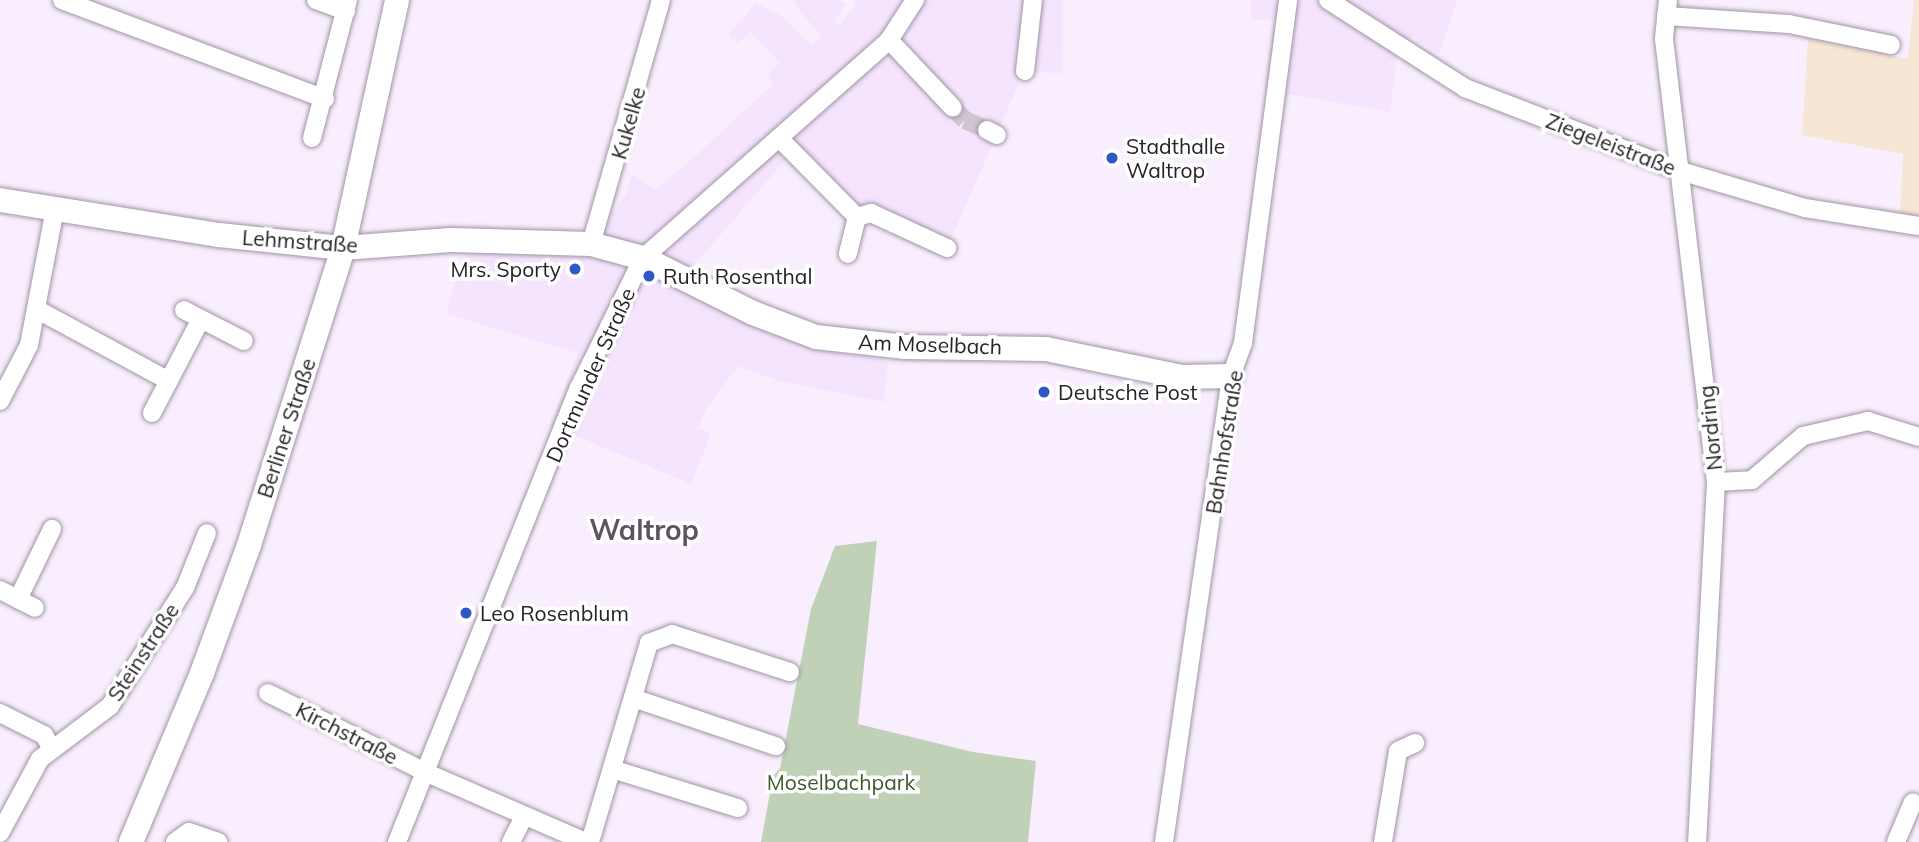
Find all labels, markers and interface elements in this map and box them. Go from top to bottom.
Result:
street label: Kukelke [606,84,650,162]
street label: Ziegeleistraße [1543,108,1679,180]
place label: Stadthalle Waltrop [1126,133,1225,183]
marker: Stadthalle Waltrop [1104,150,1120,166]
street label: Lehmstraße [241,224,359,258]
place label: Mrs. Sporty [450,256,561,282]
marker: Mrs. Sporty [567,261,583,277]
place label: Ruth Rosenthal [663,263,812,289]
marker: Ruth Rosenthal [641,268,657,284]
street label: Dortmunder Straße [540,284,640,466]
street label: Am Moselbach [858,329,1002,359]
street label: Berliner Straße [252,355,320,501]
street label: Bahnhofstraße [1200,368,1248,516]
place label: Deutsche Post [1058,379,1197,405]
marker: Deutsche Post [1036,384,1052,400]
street label: Nordring [1693,384,1727,472]
district label: Waltrop [589,513,699,547]
street label: Steinstraße [102,598,184,706]
place label: Leo Rosenblum [480,600,629,626]
marker: Leo Rosenblum [458,605,474,621]
street label: Kirchstraße [292,697,402,769]
park label: Moselbachpark [767,769,915,795]

